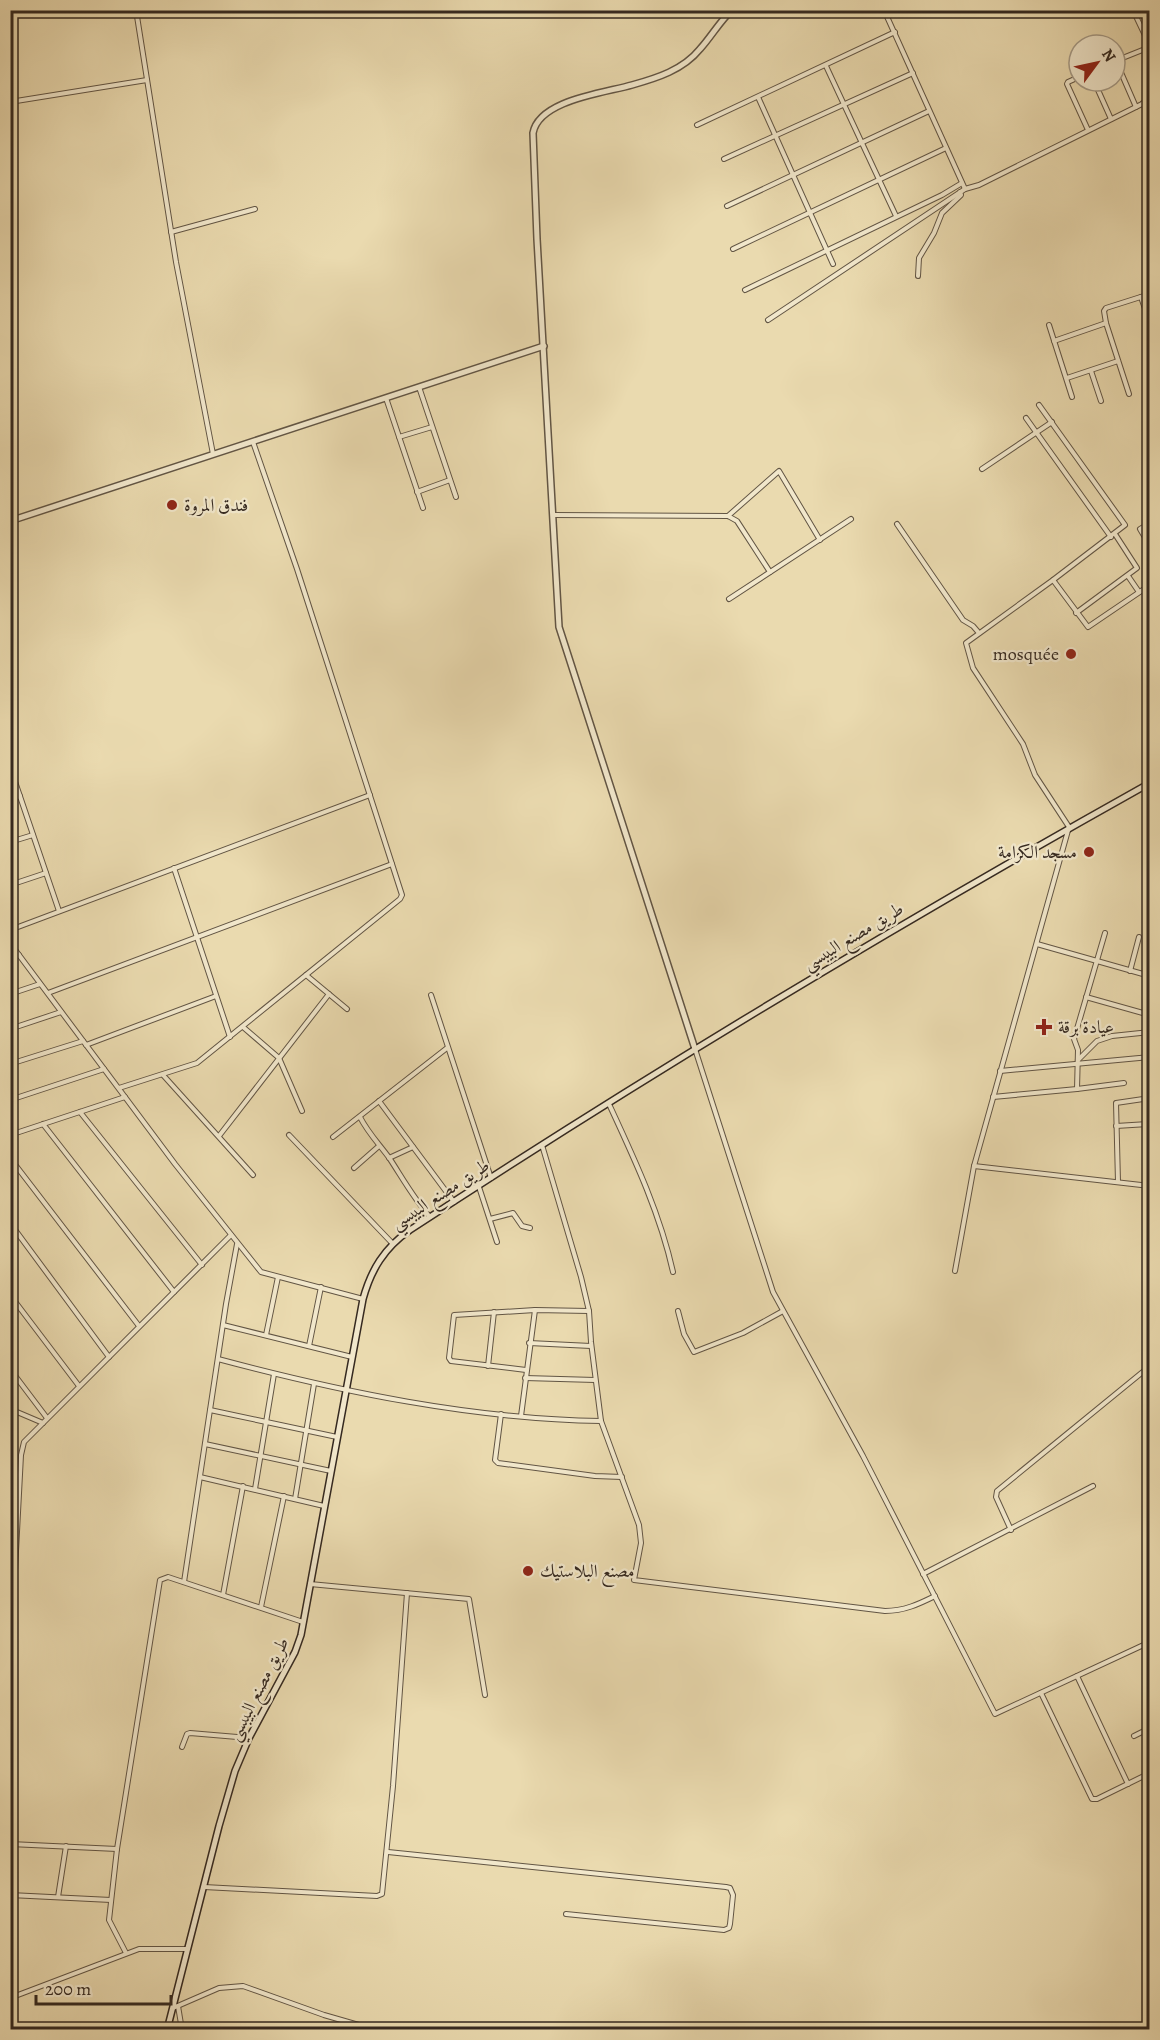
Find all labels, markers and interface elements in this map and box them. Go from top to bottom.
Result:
north arrow [1067,33,1127,93]
text: N [1096,44,1121,67]
place label: فندق المروة [184,493,248,517]
marker: فندق المروة [165,498,179,512]
place label: mosquée [993,642,1059,666]
marker: mosquée [1064,647,1078,661]
place label: مسجد الكرامة [998,840,1077,864]
marker: مسجد الكرامة [1082,845,1096,859]
street label: طريق مصنع البيبسي [798,896,910,980]
place label: عيادة برقة [1058,1015,1114,1039]
marker: عيادة برقة [1035,1018,1053,1036]
street label: طريق مصنع البيبسي [386,1153,497,1239]
place label: مصنع البلاستيك [540,1559,635,1587]
marker: مصنع البلاستيك [521,1564,535,1578]
street label: طريق مصنع البيبسي [222,1633,299,1747]
scale bar [36,1968,171,2006]
text: 200 m [45,1977,91,2001]

